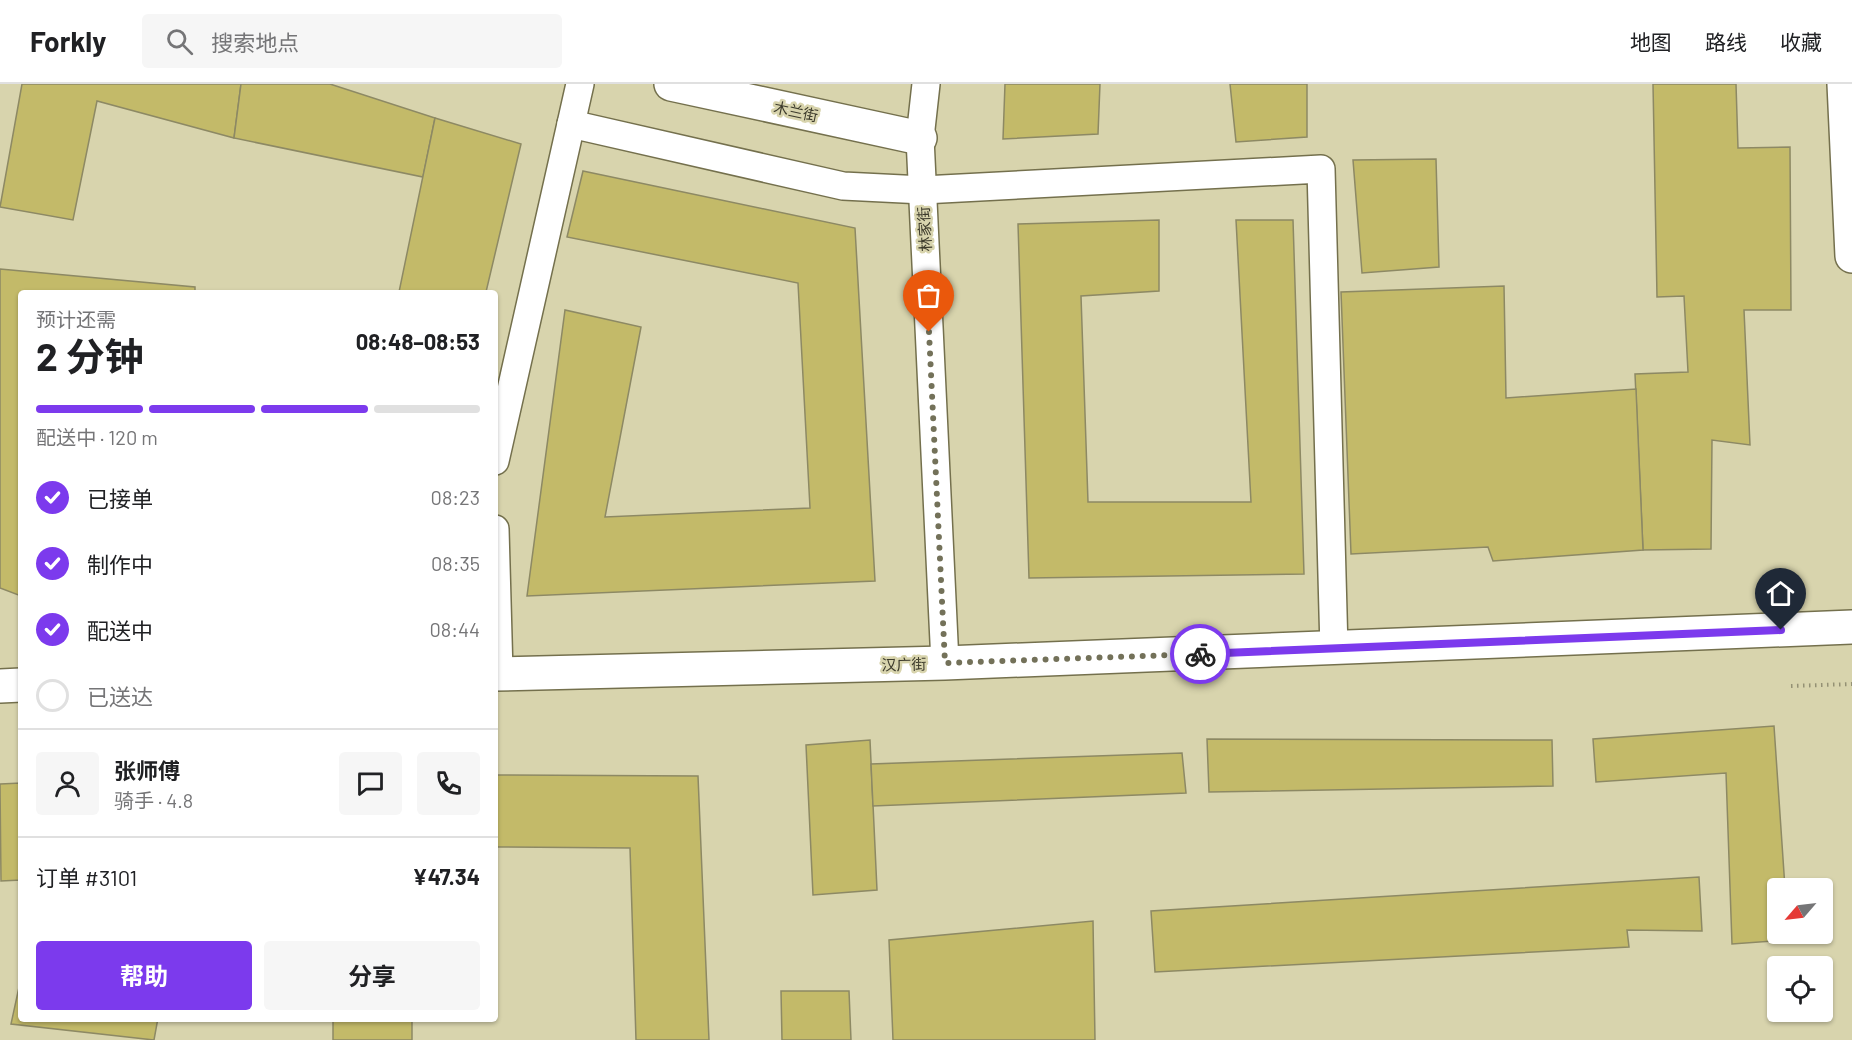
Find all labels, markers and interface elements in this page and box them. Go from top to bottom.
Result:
search box [142,14,562,68]
text: Forkly [30,24,106,58]
icon: search [163,25,196,58]
text: 搜索地点 [211,29,299,55]
text: 地图 [1630,29,1672,54]
text: 路线 [1705,29,1747,54]
text: 收藏 [1780,29,1822,54]
street label: 木兰街 [772,98,820,124]
street label: 林家街 [914,206,934,252]
pin [903,270,954,332]
icon: bag [912,279,945,312]
text: 预计还需 [36,307,116,331]
text: 08:48–08:53 [356,328,480,354]
text: 2 分钟 [36,332,144,379]
text: 配送中 · 120 m [36,425,158,449]
icon: check [36,481,69,514]
text: 已接单 [87,485,153,511]
text: 08:23 [431,485,480,509]
icon: check [36,547,69,580]
text: 制作中 [87,551,153,577]
text: 08:35 [431,551,480,575]
pin [1755,568,1806,630]
icon: home [1764,577,1797,610]
icon: check [36,613,69,646]
text: 配送中 [87,617,153,643]
text: 08:44 [429,617,480,641]
courier [1170,624,1230,684]
icon: bike [1184,638,1217,671]
street label: 汉广街 [881,655,927,673]
text: 已送达 [87,683,153,709]
button: person [36,752,99,815]
button: chat [339,752,402,815]
button: phone [417,752,480,815]
text: 张师傅 [114,757,180,783]
text: 骑手 · 4.8 [114,788,193,812]
text: ¥47.34 [413,863,480,889]
text: 订单 #3101 [36,864,137,890]
north arrow [1767,878,1833,944]
map controls [1767,878,1833,1022]
button: 帮助 [36,941,252,1010]
button: 分享 [264,941,480,1010]
button: locate [1767,956,1833,1022]

